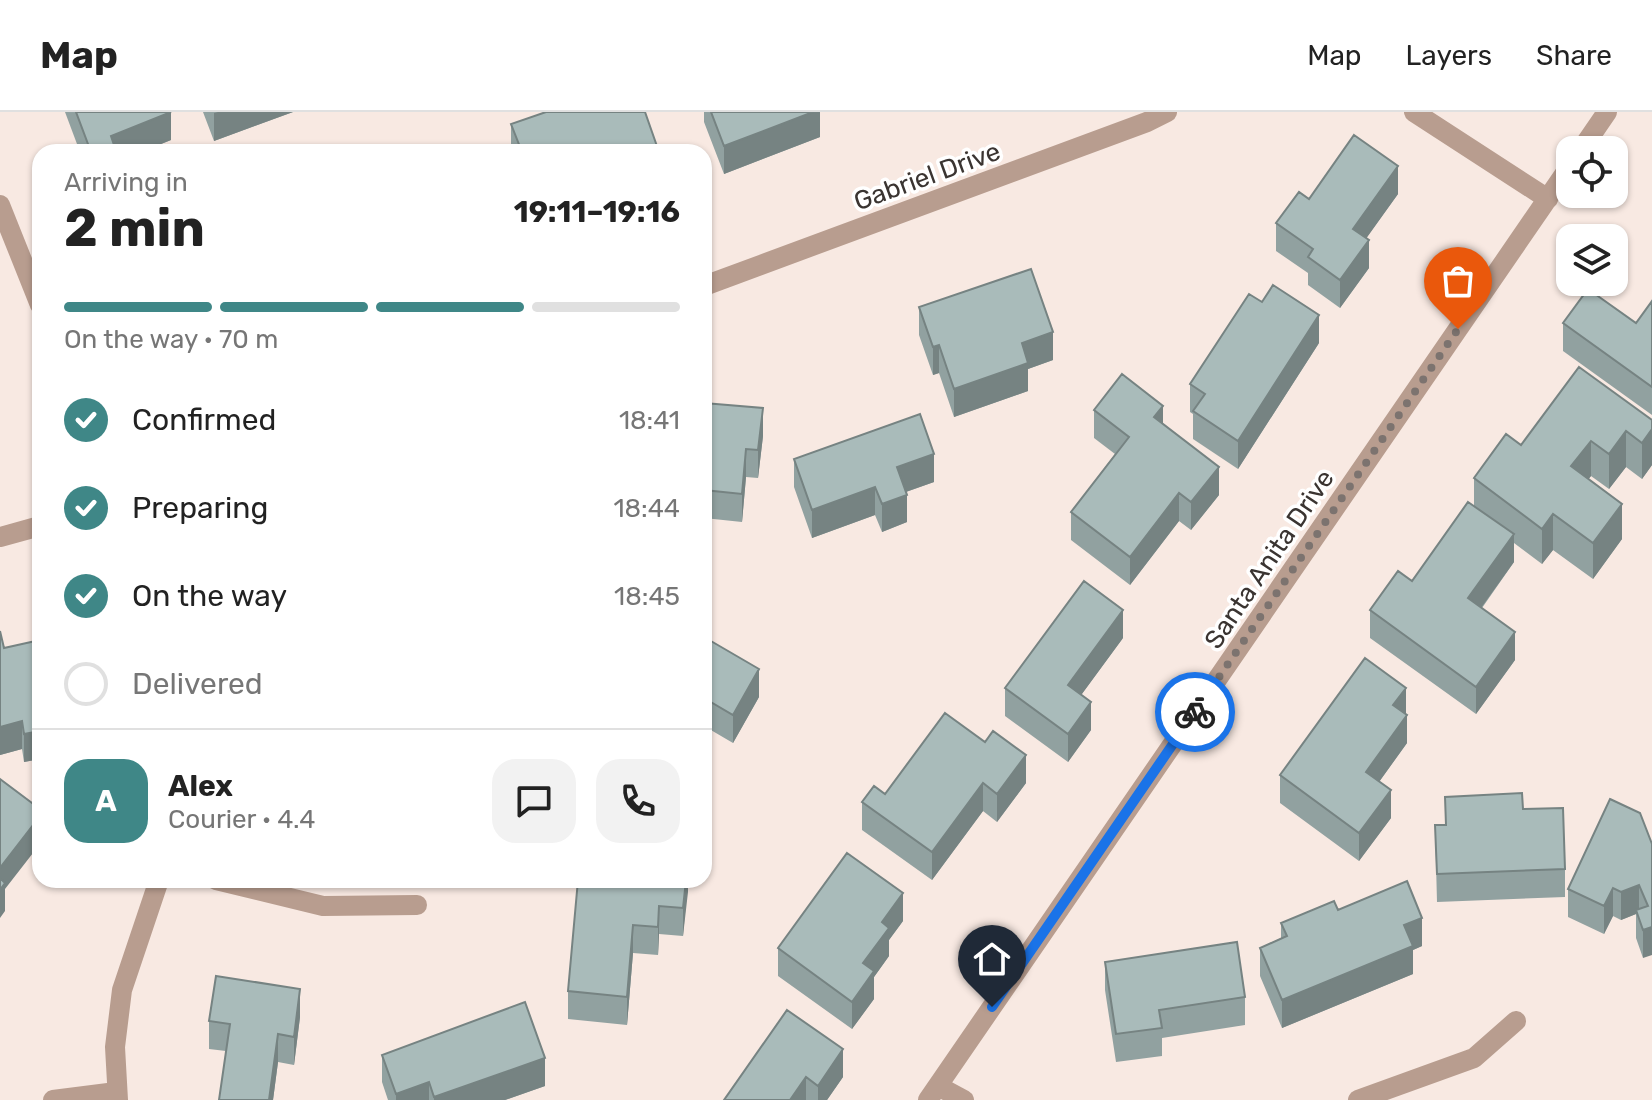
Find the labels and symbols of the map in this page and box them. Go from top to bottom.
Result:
street label: Gabriel Drive [850,136,1005,217]
pin [1424,247,1492,329]
street label: Santa Anita Drive [1198,464,1341,655]
courier [1155,672,1235,752]
pin [958,925,1026,1007]

